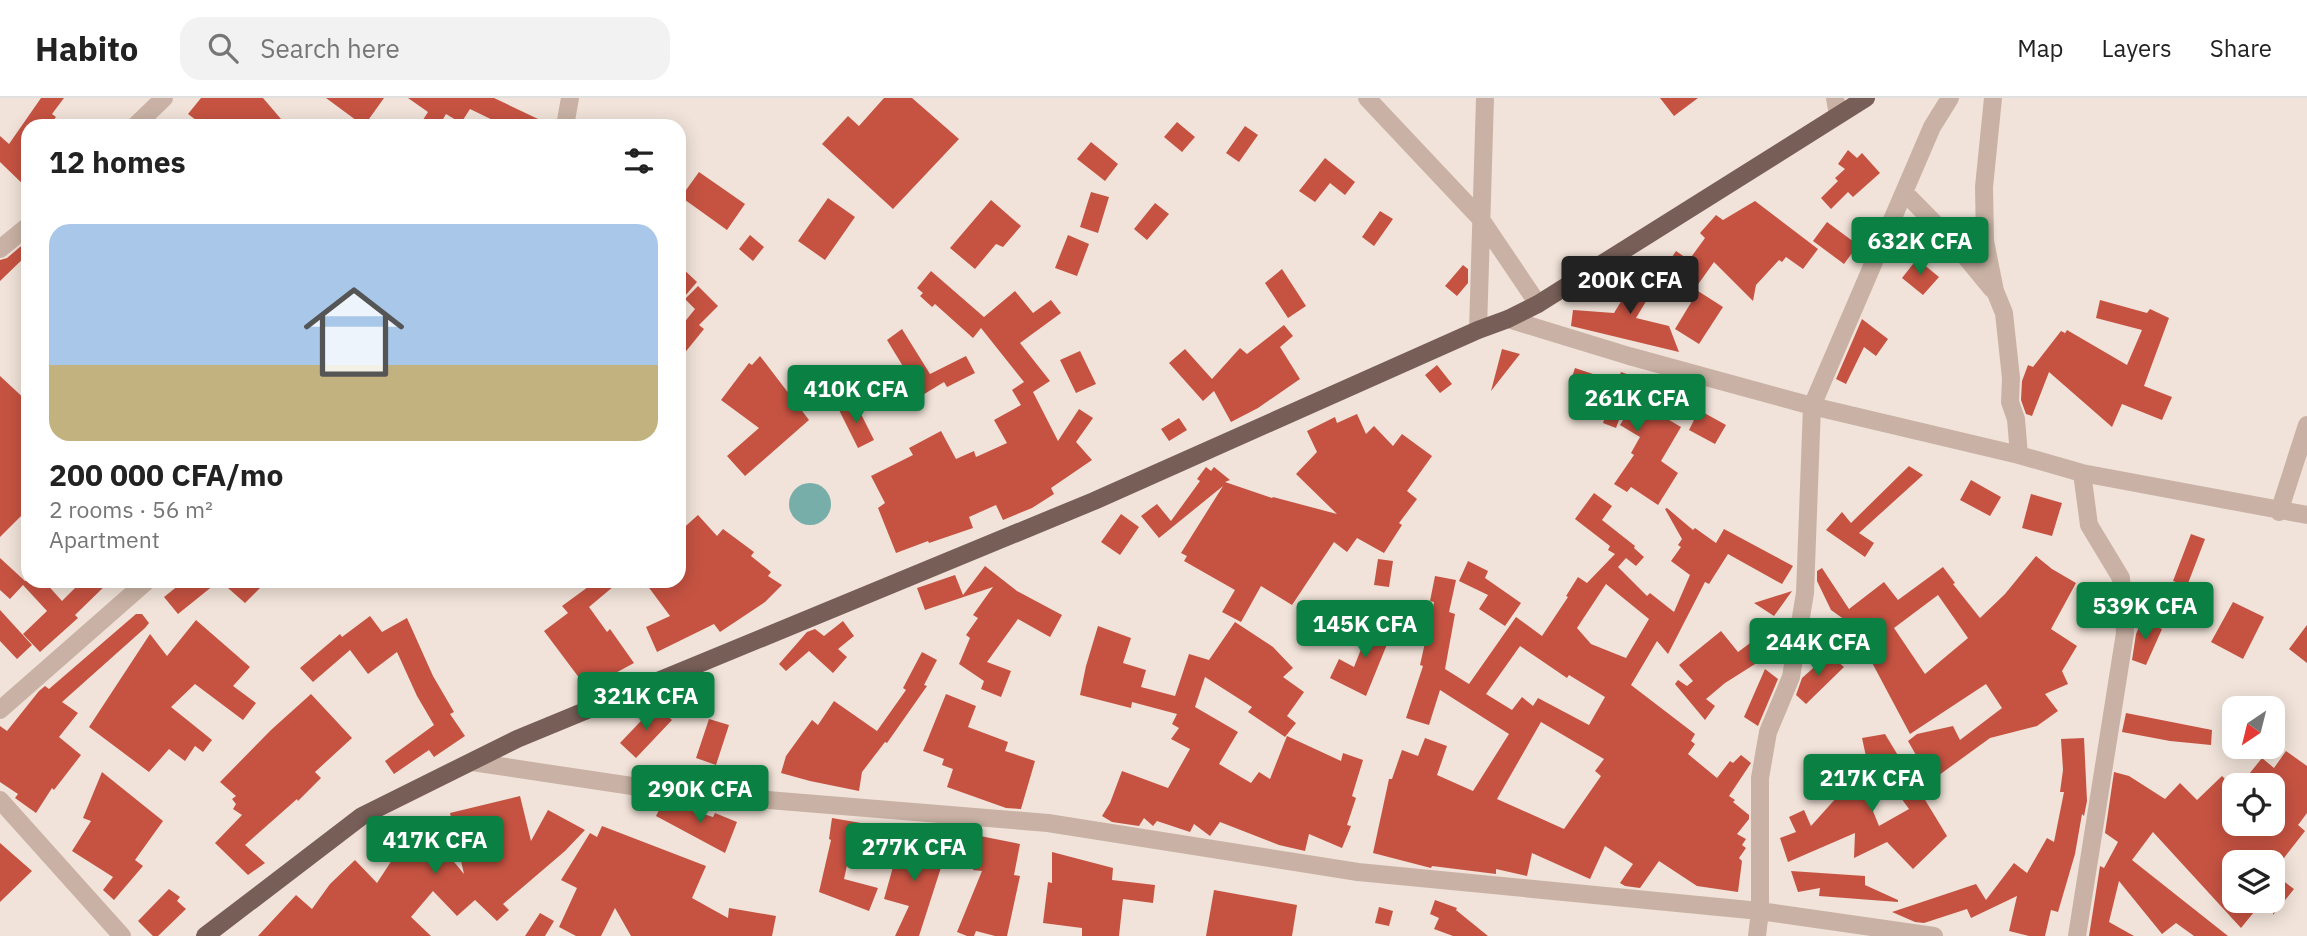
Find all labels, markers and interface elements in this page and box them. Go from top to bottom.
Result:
search box [180,17,670,80]
text: Habito [35,27,138,70]
icon: search [204,29,242,67]
text: Search here [260,31,400,65]
text: Map [2017,32,2064,64]
text: Layers [2102,32,2172,64]
text: Share [2210,32,2272,64]
text: 12 homes [49,142,186,181]
icon: filters [620,142,658,180]
pin: 632K CFA [1848,218,1992,277]
text: 632K CFA [1867,225,1973,255]
pin: 200K CFA [1558,256,1702,316]
text: 200K CFA [1577,264,1683,294]
icon: home [291,269,417,395]
pin: 410K CFA [784,366,928,425]
text: 410K CFA [803,373,909,403]
pin: 261K CFA [1565,374,1709,434]
text: 261K CFA [1584,382,1690,412]
text: 200 000 CFA/mo [49,455,283,494]
text: 2 rooms · 56 m² [49,494,213,524]
text: Apartment [49,524,160,554]
pin: 539K CFA [2073,582,2217,642]
text: 539K CFA [2092,590,2198,620]
pin: 145K CFA [1293,601,1437,660]
text: 145K CFA [1312,608,1418,638]
pin: 244K CFA [1746,618,1890,678]
text: 244K CFA [1765,626,1871,656]
pin: 321K CFA [574,672,718,732]
text: 321K CFA [593,680,699,710]
north arrow [2222,696,2286,760]
map controls [2222,696,2285,913]
pin: 217K CFA [1800,754,1944,814]
text: 217K CFA [1819,762,1925,792]
pin: 290K CFA [628,766,772,825]
text: 290K CFA [647,773,753,803]
button: locate [2222,773,2285,836]
pin: 417K CFA [363,816,507,876]
text: 417K CFA [382,824,488,854]
pin: 277K CFA [842,824,986,883]
text: 277K CFA [861,831,967,861]
button: layers [2222,850,2285,913]

